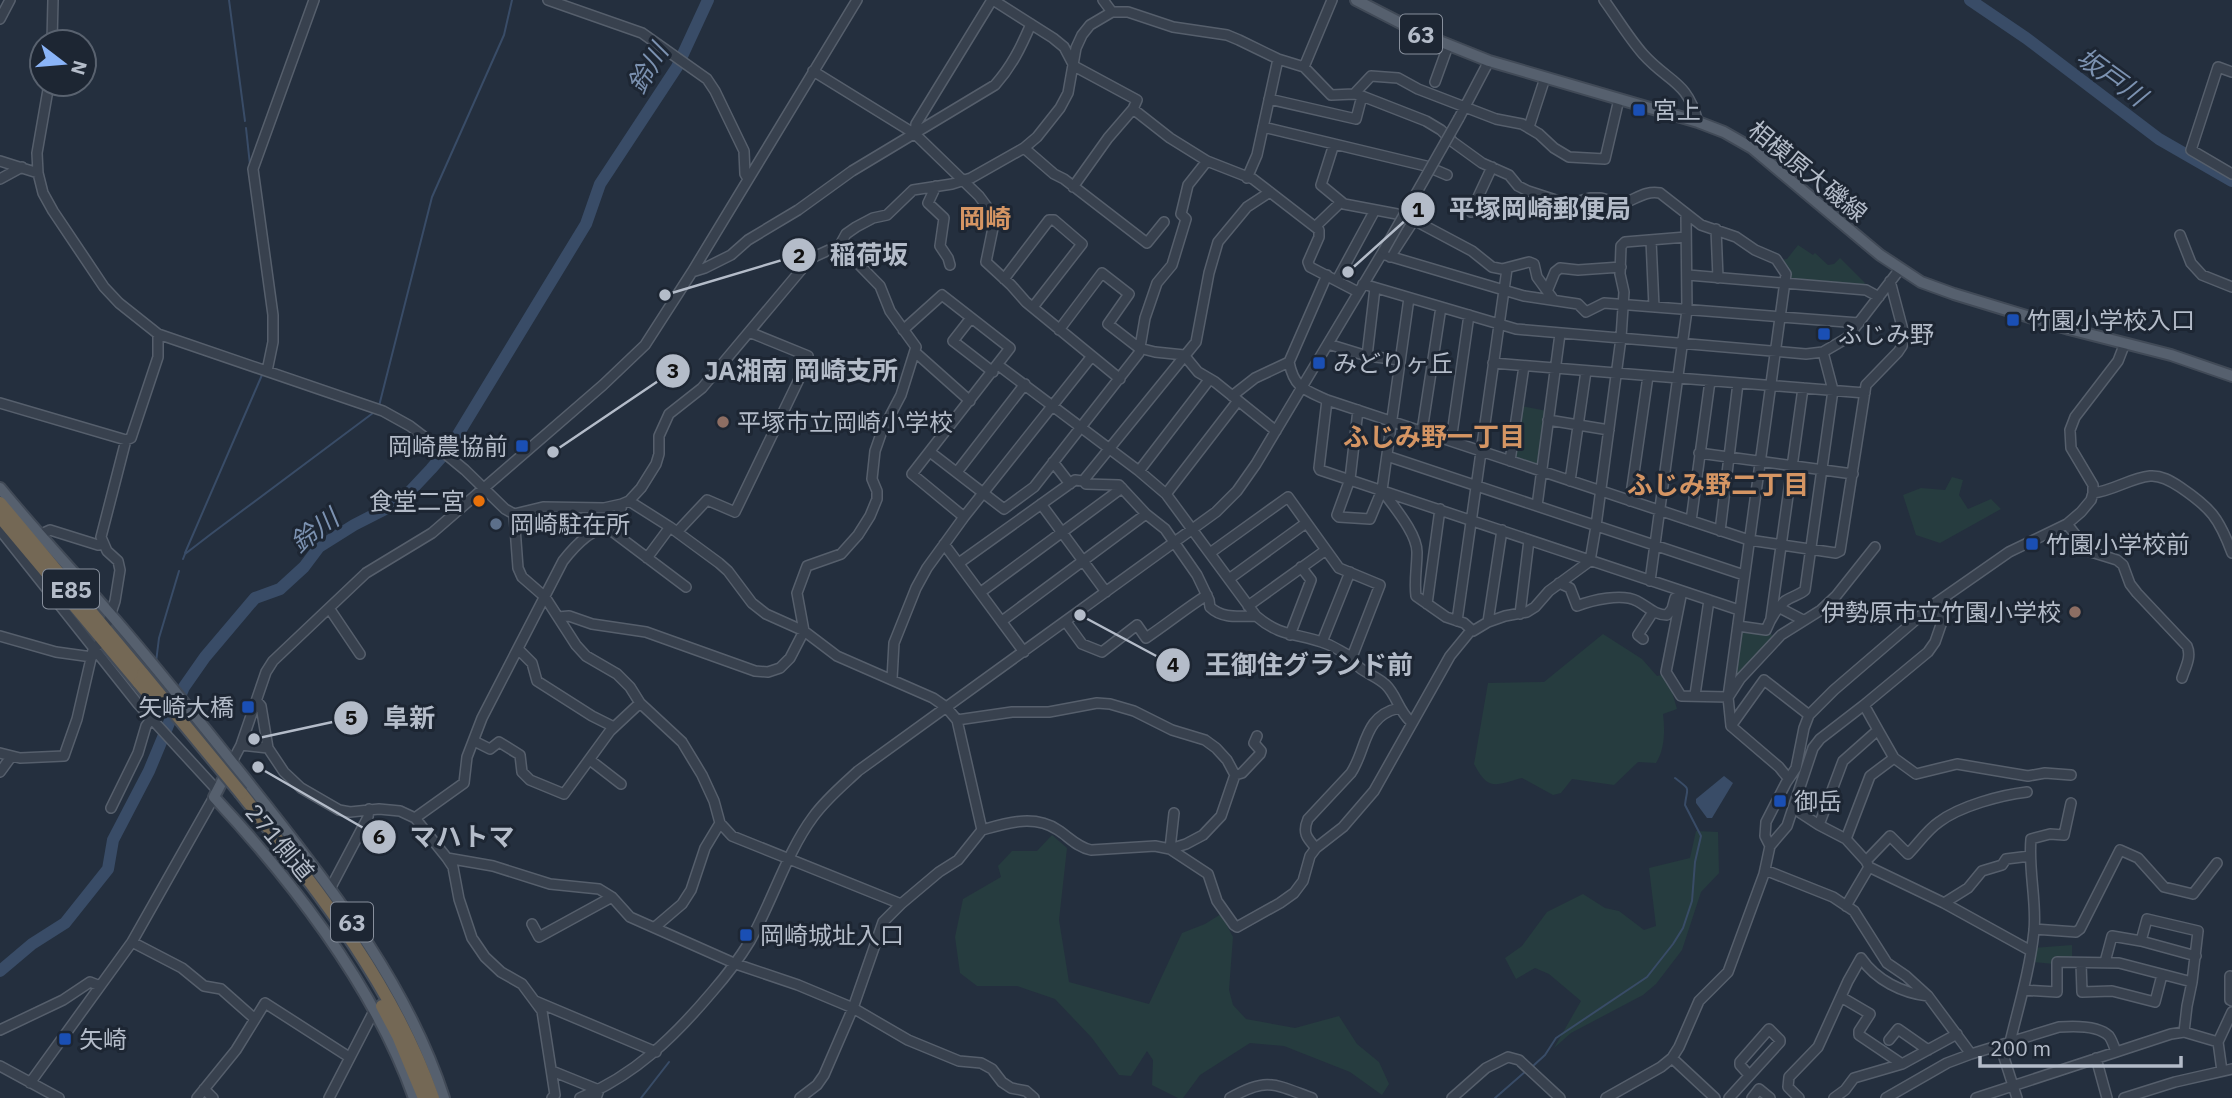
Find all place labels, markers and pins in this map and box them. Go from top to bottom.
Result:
place label: 宮上 [1653,94,1701,126]
marker: 宮上 [1631,102,1647,118]
callout: 平塚岡崎郵便局 [1400,186,1645,233]
callout: 稲荷坂 [781,232,922,279]
place label: 竹園小学校入口 [2027,304,2195,336]
marker: 竹園小学校入口 [2005,312,2021,328]
place label: ふじみ野 [1838,318,1934,350]
marker: ふじみ野 [1816,326,1832,342]
callout: JA湘南 岡崎支所 [655,347,912,394]
place label: みどりヶ丘 [1333,347,1453,379]
marker: みどりヶ丘 [1311,355,1327,371]
place label: 平塚市立岡崎小学校 [737,406,953,438]
marker: 平塚市立岡崎小学校 [715,414,731,430]
place label: 岡崎農協前 [388,430,508,462]
marker: 岡崎農協前 [514,438,530,454]
place label: 食堂二宮 [369,485,465,517]
marker: 食堂二宮 [471,493,487,509]
place label: 岡崎駐在所 [510,508,630,540]
marker: 岡崎駐在所 [488,516,504,532]
place label: 竹園小学校前 [2046,528,2190,560]
marker: 竹園小学校前 [2024,536,2040,552]
place label: 伊勢原市立竹園小学校 [1821,596,2061,628]
marker: 伊勢原市立竹園小学校 [2067,604,2083,620]
callout: 王御住グランド前 [1156,641,1427,688]
place label: 矢崎大橋 [138,691,234,723]
callout: 阜新 [334,694,449,741]
marker: 矢崎大橋 [240,699,256,715]
place label: 御岳 [1794,785,1842,817]
marker: 御岳 [1772,793,1788,809]
callout: マハトマ [361,813,528,860]
place label: 岡崎城址入口 [760,919,904,951]
marker: 岡崎城址入口 [738,927,754,943]
place label: 矢崎 [79,1023,127,1055]
marker: 矢崎 [57,1031,73,1047]

